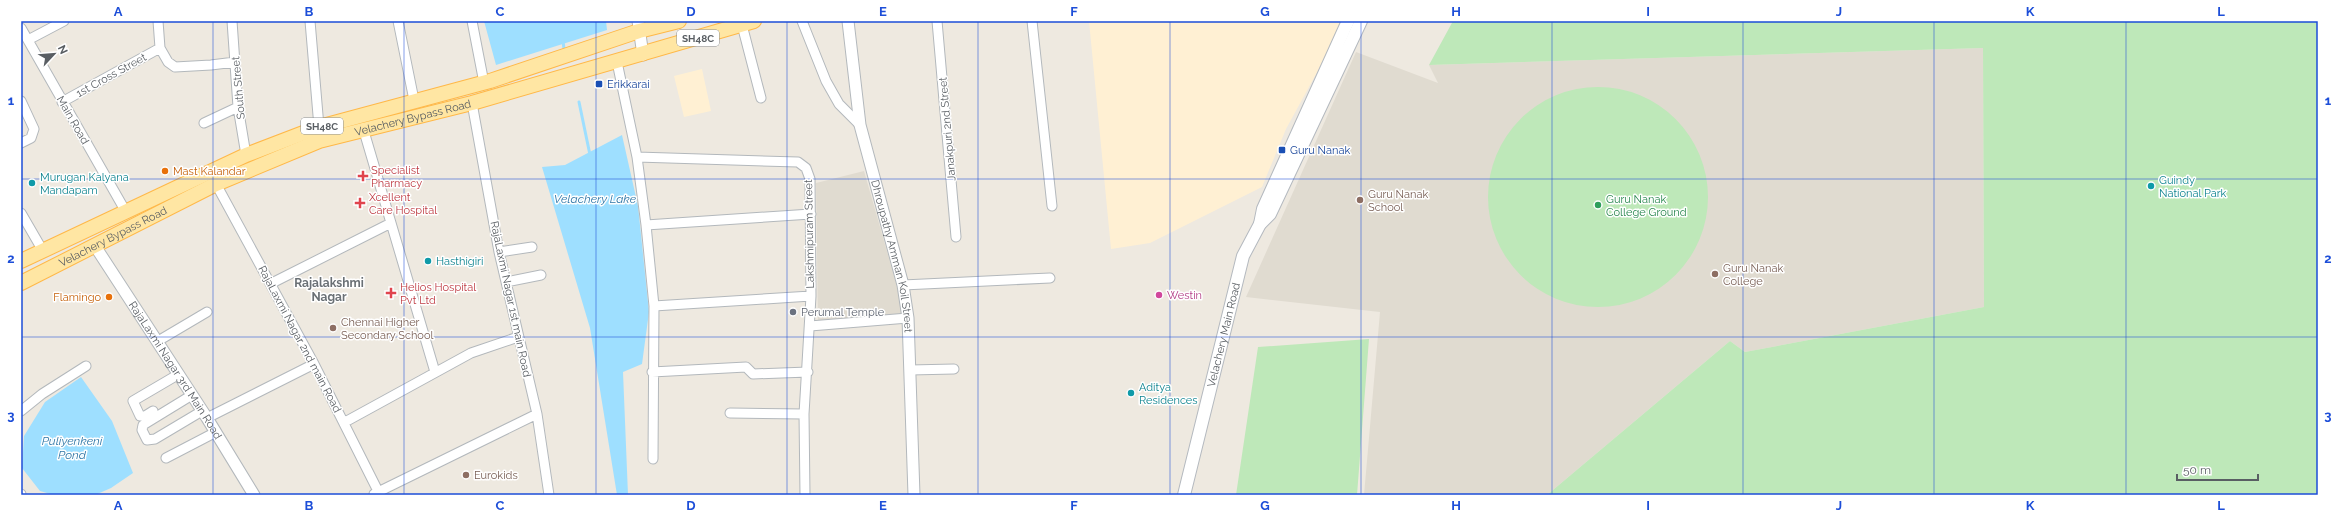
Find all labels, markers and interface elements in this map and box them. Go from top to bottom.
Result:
text: A [114,4,123,19]
text: B [305,4,314,19]
text: C [496,4,505,19]
text: D [686,4,696,19]
text: E [879,4,887,19]
text: F [1070,4,1078,19]
text: G [1260,4,1270,19]
text: H [1451,4,1461,19]
text: I [1646,4,1650,19]
text: J [1836,4,1842,19]
text: K [2026,4,2035,19]
text: L [2217,4,2225,19]
road number: SH48C [677,30,719,46]
north arrow [34,34,74,74]
text: N [55,43,70,56]
street label: 1st Cross Street [74,51,149,100]
street label: South Street [229,56,248,120]
street label: Janakpuri 2nd Street [936,76,959,181]
place label: Erikkarai [607,78,650,91]
marker: Erikkarai [594,79,604,89]
text: 1 [8,93,15,108]
text: 1 [2325,93,2332,108]
street label: Main Road [54,94,92,147]
street label: Velachery Bypass Road [353,97,473,139]
road number: SH48C [301,118,343,134]
place label: Guru Nanak [1290,144,1350,157]
marker: Guru Nanak [1277,145,1287,155]
place label: Specialist Pharmacy [371,164,422,190]
place label: Mast Kalandar [173,165,246,178]
marker: Mast Kalandar [160,166,170,176]
place label: Murugan Kalyana Mandapam [40,171,129,197]
marker: Specialist Pharmacy [358,171,368,181]
place label: Guindy National Park [2159,174,2227,200]
marker: Murugan Kalyana Mandapam [27,178,37,188]
street label: Lakshmipuram Street [802,179,817,289]
street label: Dhroupathy Amman Koil Street [868,179,914,333]
marker: Guindy National Park [2146,181,2156,191]
place label: Guru Nanak School [1368,188,1428,214]
place label: Xcellent Care Hospital [369,191,437,217]
water label: Velachery Lake [554,192,637,206]
place label: Guru Nanak College Ground [1606,193,1687,219]
marker: Guru Nanak School [1355,195,1365,205]
marker: Xcellent Care Hospital [354,197,366,209]
marker: Guru Nanak College Ground [1593,200,1603,210]
street label: Velachery Bypass Road [57,204,169,270]
street label: RajaLaxmi Nagar 1st main Road [488,220,533,378]
text: 2 [7,251,15,266]
text: 2 [2324,251,2332,266]
place label: Hasthigiri [436,255,483,268]
marker: Hasthigiri [423,256,433,266]
place label: Guru Nanak College [1723,262,1783,288]
street label: RajaLaxmi Nagar 2nd main Road [255,264,344,415]
marker: Guru Nanak College [1710,269,1720,279]
district label: Rajalakshmi Nagar [294,276,364,304]
place label: Helios Hospital Pvt Ltd [400,281,476,307]
street label: Velachery Main Road [1205,281,1243,388]
marker: Helios Hospital Pvt Ltd [385,287,397,299]
place label: Westin [1167,289,1202,302]
marker: Westin [1154,290,1164,300]
place label: Flamingo [53,291,101,304]
marker: Flamingo [104,292,114,302]
street label: RajaLaxmi Nagar 3rd Main Road [126,299,224,442]
place label: Perumal Temple [801,306,885,319]
marker: Perumal Temple [788,307,798,317]
place label: Chennai Higher Secondary School [341,316,433,342]
marker: Chennai Higher Secondary School [328,323,338,333]
place label: Aditya Residences [1139,381,1198,407]
marker: Aditya Residences [1126,388,1136,398]
text: 3 [7,408,15,423]
text: 3 [2324,408,2332,423]
water label: Puliyenkeni Pond [42,434,103,462]
scale bar [2177,456,2258,482]
text: 50 m [2183,463,2211,477]
place label: Eurokids [474,469,518,482]
marker: Eurokids [461,470,471,480]
text: A [114,498,123,513]
text: B [305,498,314,513]
text: C [496,498,505,513]
text: D [686,498,696,513]
text: E [879,498,887,513]
text: F [1070,498,1078,513]
text: G [1260,498,1270,513]
text: H [1451,498,1461,513]
text: I [1646,498,1650,513]
text: J [1836,498,1842,513]
text: K [2026,498,2035,513]
text: L [2217,498,2225,513]

